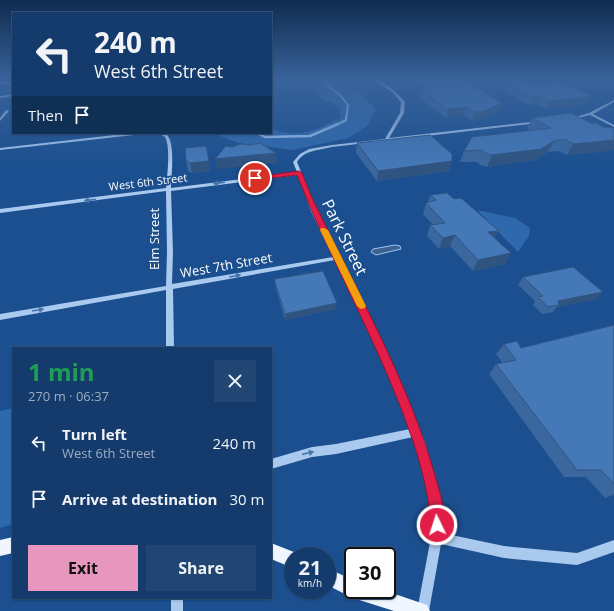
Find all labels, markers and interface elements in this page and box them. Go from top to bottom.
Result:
text: 240 m [94,23,177,61]
icon: left [28,28,80,80]
text: West 6th Street [94,59,223,83]
icon: arrive [71,104,93,126]
text: Then [28,105,63,125]
pin [238,161,272,195]
icon: arrive [244,167,266,189]
street label: West 6th Street [108,169,188,194]
one-way arrow [213,180,225,186]
street label: Park Street [317,195,373,279]
one-way arrow [84,197,96,203]
street label: Elm Street [145,208,163,270]
street label: West 7th Street [179,248,274,282]
one-way arrow [229,272,241,278]
one-way arrow [32,307,45,313]
text: 1 min [28,355,95,388]
button: close [214,360,256,402]
text: 270 m · 06:37 [28,387,109,405]
text: Turn left [62,424,127,444]
icon: left [28,432,50,454]
text: 240 m [212,433,256,453]
text: West 6th Street [62,444,155,462]
one-way arrow [303,450,315,456]
icon: arrive [28,488,50,510]
text: Arrive at destination [62,489,217,509]
text: 30 m [229,489,264,509]
position arrow [416,504,458,546]
button: Exit [28,545,138,591]
button: Share [146,545,256,591]
speed limit sign: 30 [344,547,396,599]
text: 21 [299,554,321,581]
text: km/h [298,576,322,590]

